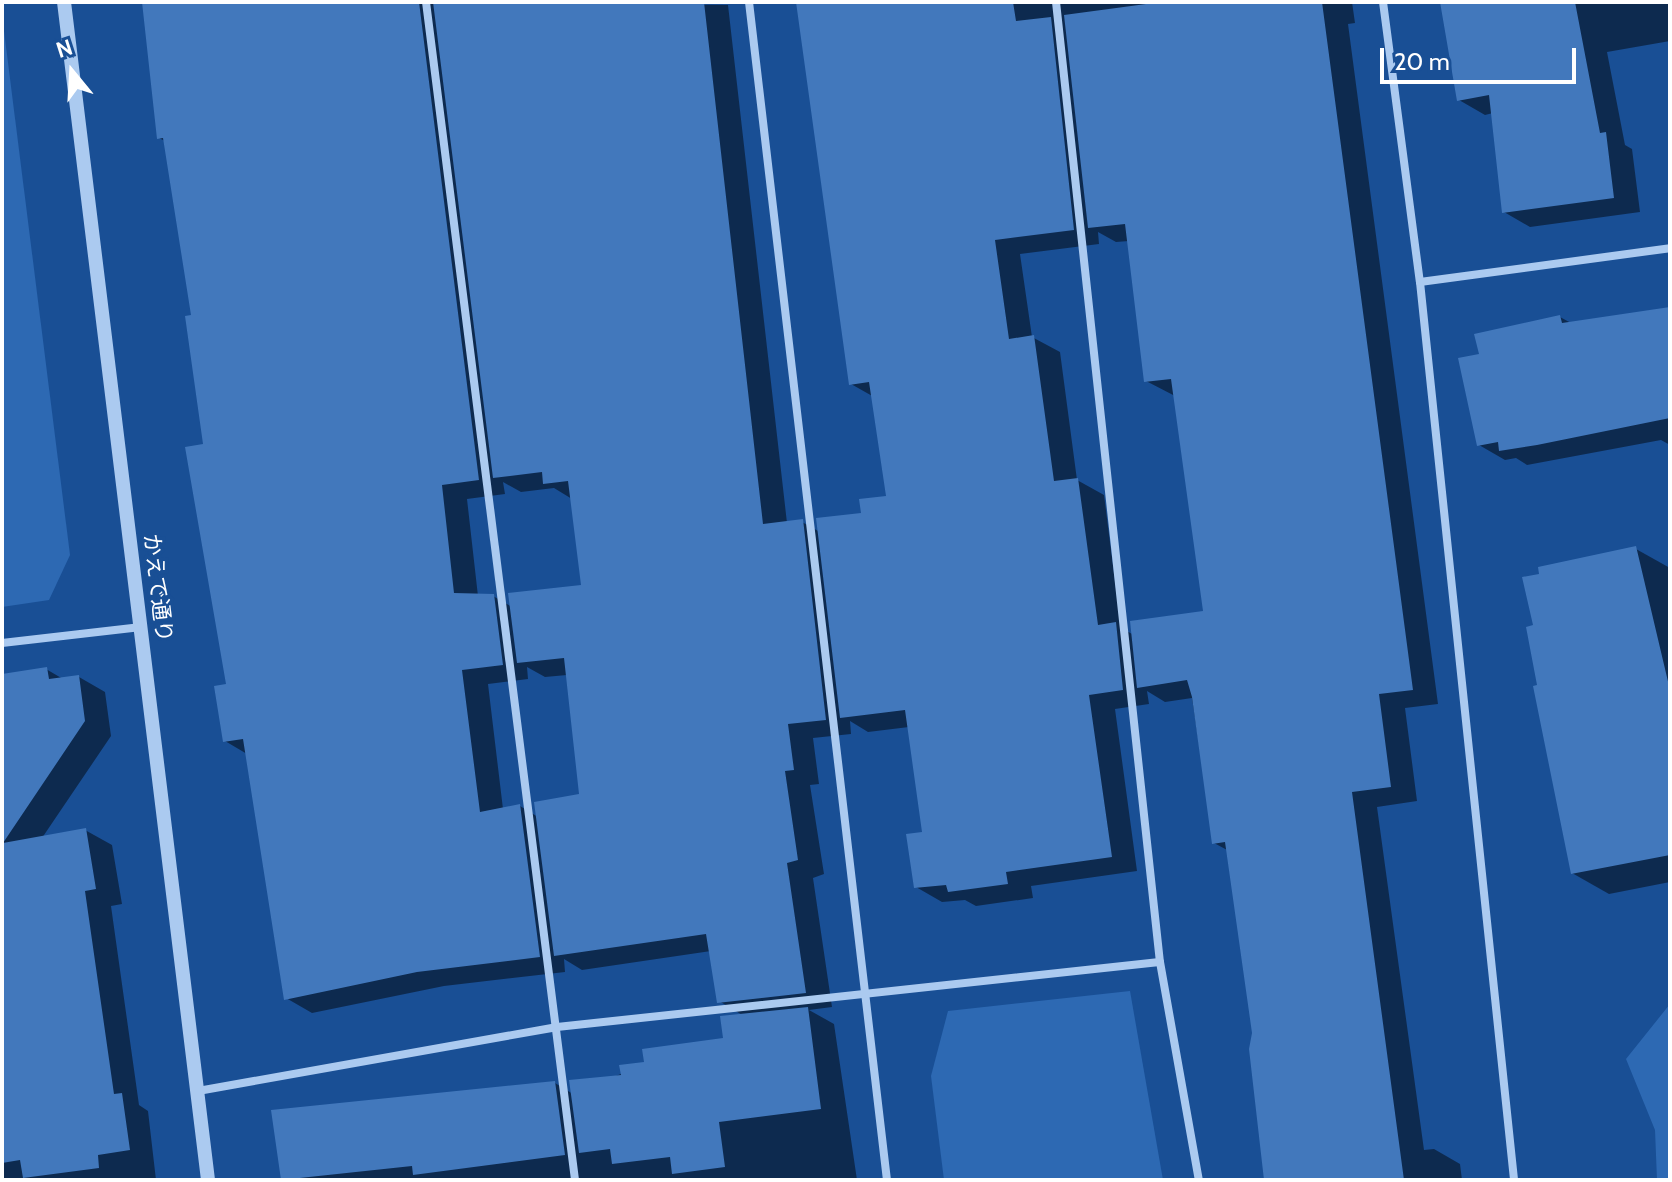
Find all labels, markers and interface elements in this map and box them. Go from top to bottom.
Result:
north arrow [32,32,112,112]
scale bar [1384,32,1580,82]
text: N [53,33,76,64]
text: 20 m [1394,47,1450,76]
street label: かえで通り [138,532,178,644]

